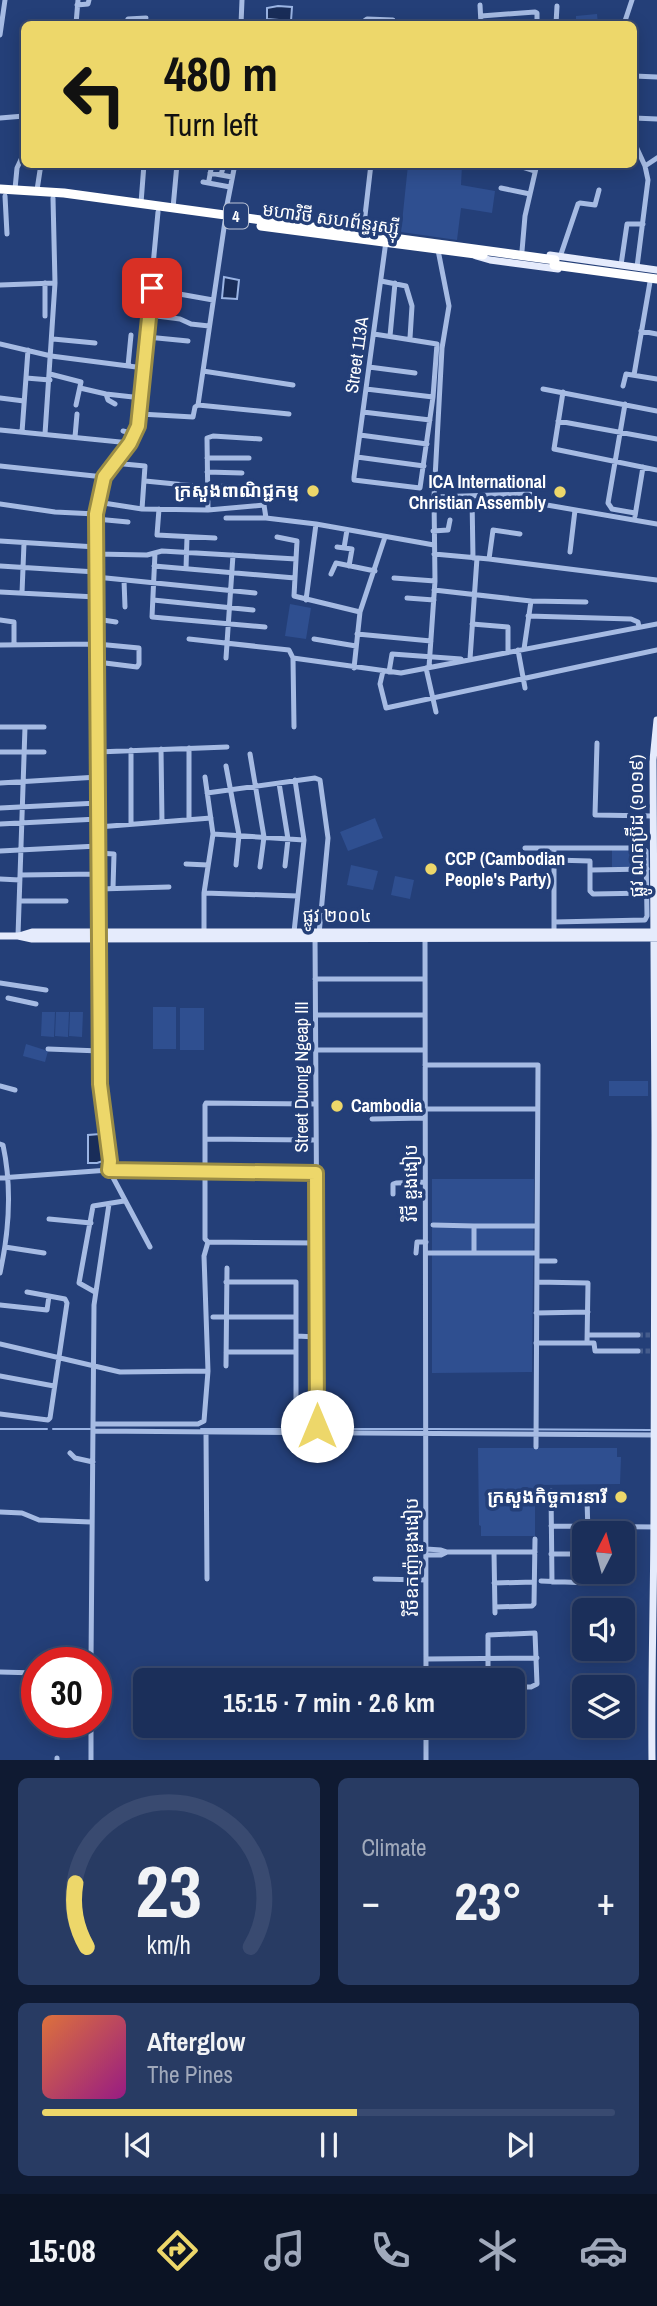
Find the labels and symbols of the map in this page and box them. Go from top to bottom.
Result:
street label: មហាវិថី សហព័ន្ធរុស្ស៊ី [260,197,401,245]
road number: 4 [224,204,248,229]
pin [122,258,182,318]
street label: Street 113A [339,315,374,395]
place label: ICA International Christian Assembly [409,469,547,515]
place label: ក្រសួងពាណិជ្ជកម្ម [174,478,299,503]
marker: ក្រសួងពាណិជ្ជកម្ម [305,483,321,499]
marker: ICA International Christian Assembly [552,484,568,500]
street label: ផ្លូវ ណតប្រ៊ីដ (១០១៩) [624,755,653,897]
place label: CCP (Cambodian People's Party) [445,846,565,892]
marker: CCP (Cambodian People's Party) [423,861,439,877]
street label: ផ្លូវ ២០០៤ [302,903,372,932]
street label: Street Duong Ngeap III [289,1002,314,1152]
place label: Cambodia [351,1093,423,1118]
marker: Cambodia [329,1098,345,1114]
street label: វិថី ឌួងងៀប [398,1144,423,1223]
position arrow [280,1389,354,1463]
place label: ក្រសួងកិច្ចការនារី [487,1484,607,1509]
marker: ក្រសួងកិច្ចការនារី [613,1489,629,1505]
street label: វិថីឧកញ៉ាឌួងងៀប [399,1498,424,1617]
north arrow [572,1521,635,1584]
speed limit sign: 30 [21,1647,112,1738]

